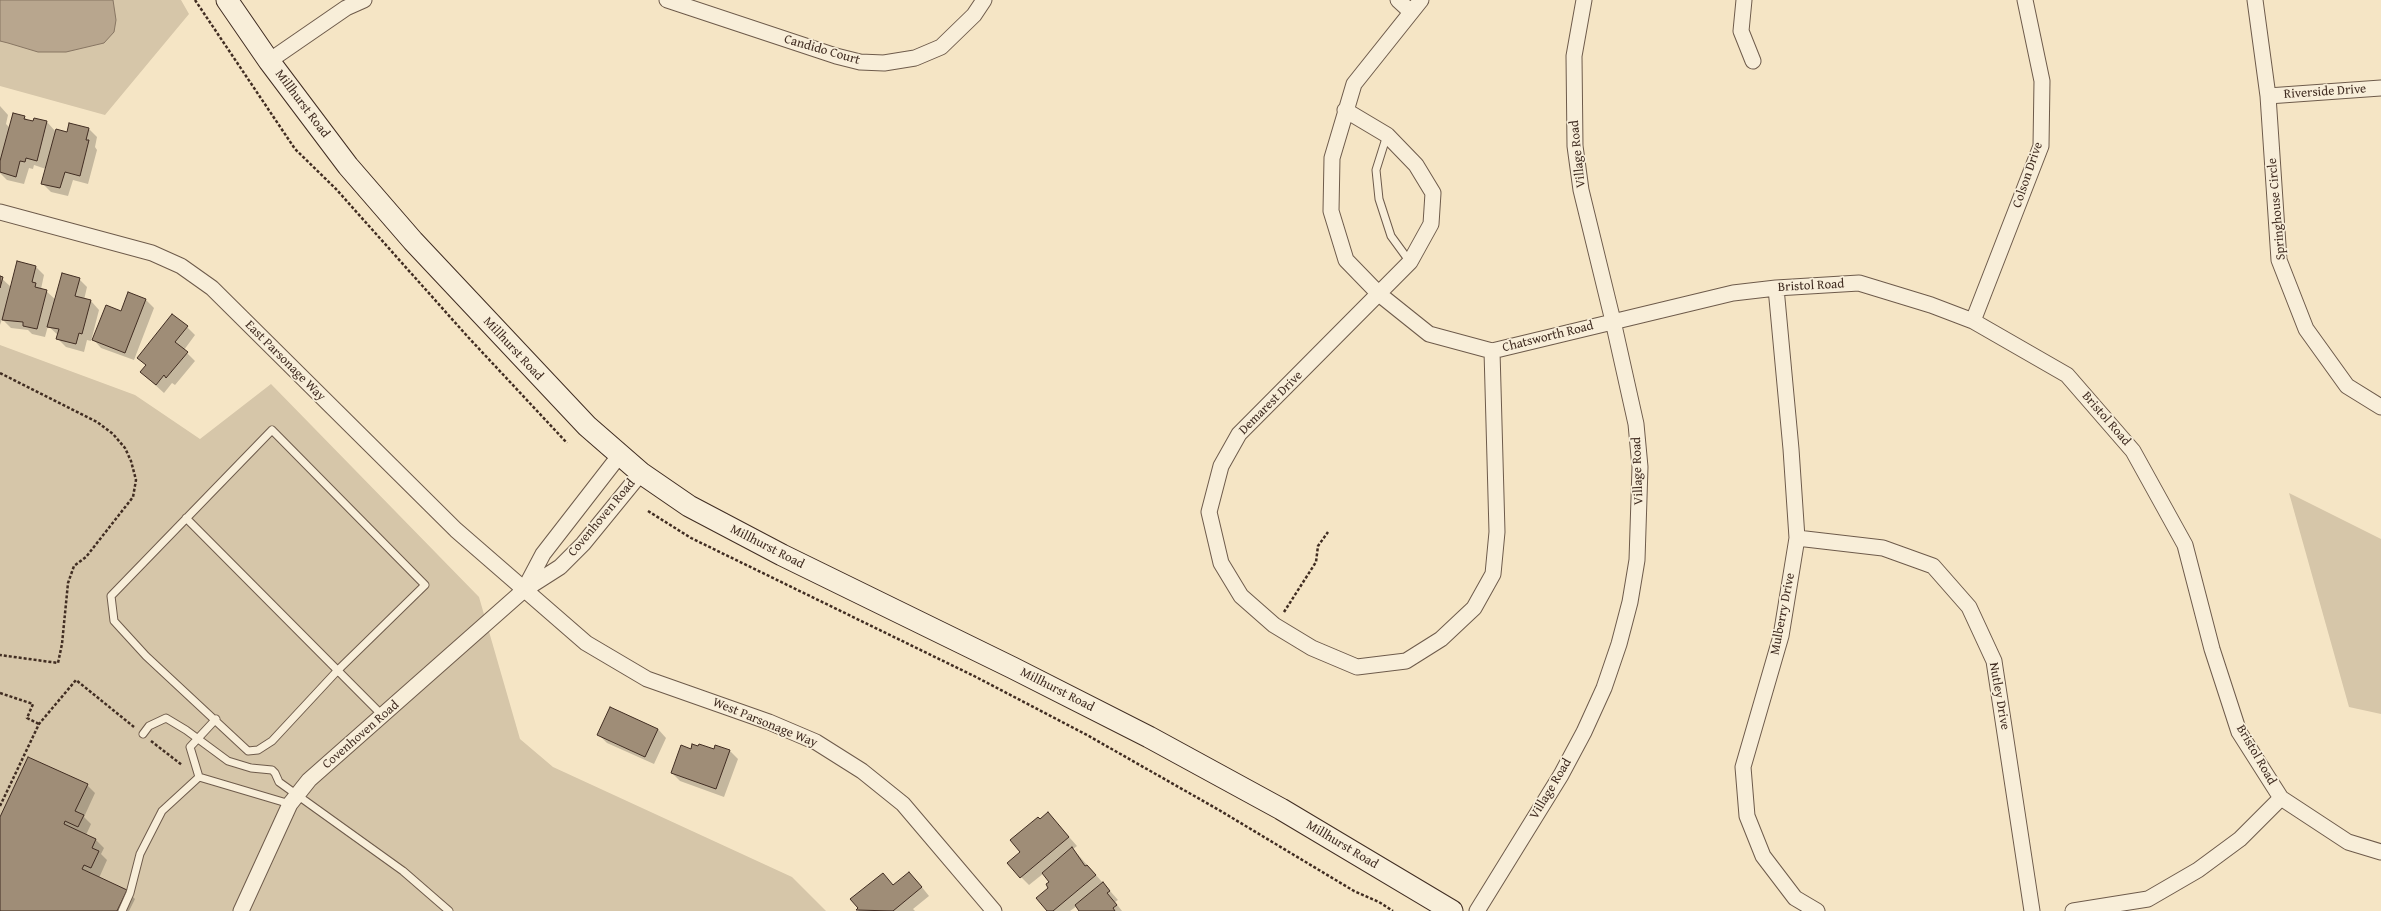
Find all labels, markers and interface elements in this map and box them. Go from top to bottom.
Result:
street label: Candido Court [782,32,862,68]
street label: Millhurst Road [271,67,333,141]
street label: Riverside Drive [2283,81,2367,103]
street label: Village Road [1567,119,1589,189]
street label: Colson Drive [2009,140,2047,210]
street label: Springhouse Circle [2265,157,2289,261]
street label: Bristol Road [1777,276,1845,296]
street label: Millhurst Road [480,314,546,384]
street label: East Parsonage Way [241,317,329,405]
street label: Chatsworth Road [1501,318,1595,356]
street label: Demarest Drive [1236,368,1306,438]
street label: Bristol Road [2078,389,2134,449]
street label: Village Road [1629,437,1647,505]
street label: Covenhoven Road [565,476,639,560]
street label: Millhurst Road [727,522,807,572]
street label: Mulberry Drive [1767,572,1799,656]
street label: Nutley Drive [1985,661,2013,731]
street label: Millhurst Road [1017,665,1097,715]
street label: West Parsonage Way [710,695,820,751]
street label: Covenhoven Road [320,698,402,772]
street label: Bristol Road [2233,722,2279,788]
street label: Village Road [1527,756,1575,822]
street label: Millhurst Road [1303,817,1381,873]

